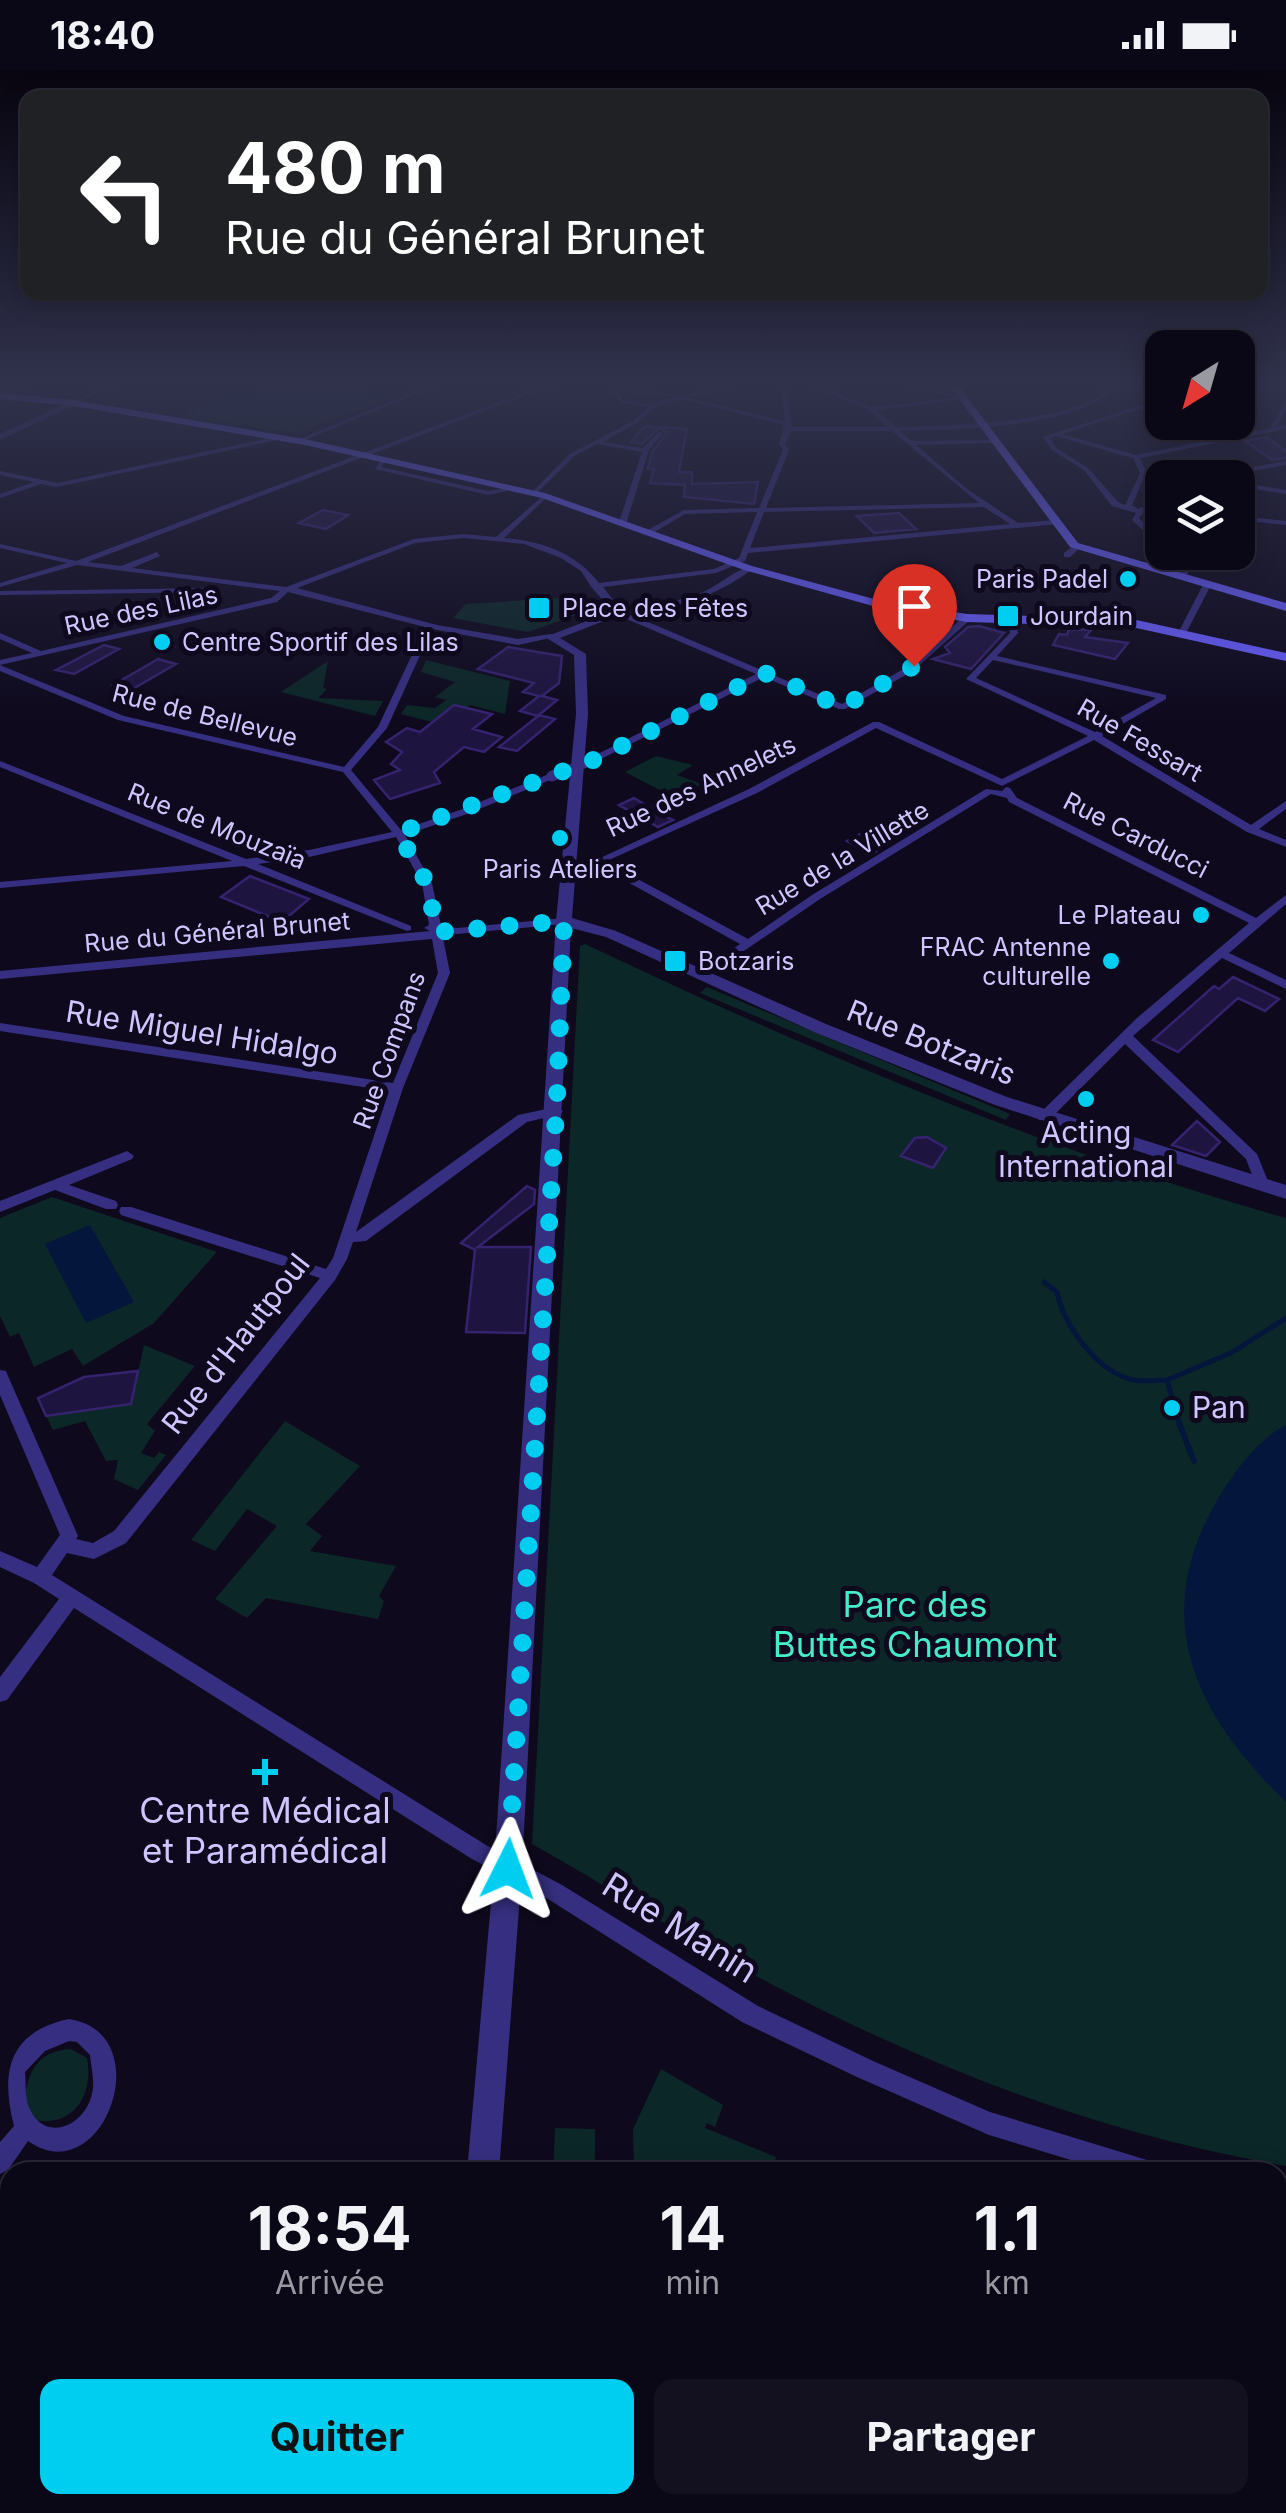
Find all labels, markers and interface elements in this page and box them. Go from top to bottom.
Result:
text: 18:40 [50,12,155,58]
text: 480 m [225,125,446,210]
icon: left [60,130,190,260]
text: Rue du Général Brunet [225,210,705,265]
north arrow [1145,330,1255,440]
map controls [1145,330,1255,570]
button: layers [1145,460,1255,570]
pin [872,564,957,667]
place label: Paris Padel [976,564,1108,594]
marker: Paris Padel [1117,568,1139,590]
street label: Rue des Lilas [62,579,220,641]
icon: arrive [887,579,942,634]
place label: Place des Fêtes [562,593,748,623]
marker: Place des Fêtes [526,595,552,621]
place label: Jourdain [1030,601,1133,631]
marker: Jourdain [995,603,1021,629]
place label: Centre Sportif des Lilas [182,627,459,657]
marker: Centre Sportif des Lilas [151,631,173,653]
street label: Rue de Bellevue [109,677,301,753]
street label: Rue Fessart [1072,692,1208,788]
street label: Rue des Annelets [601,729,801,843]
street label: Rue de Mouzaïa [123,777,311,875]
street label: Rue Carducci [1059,786,1213,884]
street label: Rue de la Villette [750,795,934,921]
marker: Paris Ateliers [549,827,571,849]
place label: Paris Ateliers [483,854,637,884]
place label: Le Plateau [1058,900,1181,930]
marker: Le Plateau [1190,904,1212,926]
street label: Rue du Général Brunet [83,905,351,959]
place label: FRAC Antenne culturelle [920,932,1091,991]
place label: Botzaris [698,946,794,976]
marker: Botzaris [662,948,688,974]
marker: FRAC Antenne culturelle [1100,950,1122,972]
street label: Rue Compans [347,967,431,1133]
street label: Rue Botzaris [842,992,1021,1092]
street label: Rue Miguel Hidalgo [63,993,341,1071]
marker: Acting International [1075,1088,1097,1110]
place label: Acting International [998,1114,1174,1184]
street label: Rue d'Hautpoul [154,1246,317,1441]
place label: Pan [1192,1389,1246,1425]
marker: Pan [1161,1397,1183,1419]
park label: Parc des Buttes Chaumont [773,1583,1057,1665]
marker: Centre Médical et Paramédical [252,1759,278,1785]
place label: Centre Médical et Paramédical [139,1789,391,1871]
position arrow [456,1817,560,1921]
street label: Rue Manin [595,1863,766,1991]
text: 18:54 [248,2192,412,2264]
text: 14 [660,2192,726,2264]
text: 1.1 [974,2192,1040,2264]
text: Arrivée [275,2263,385,2302]
text: min [665,2263,720,2302]
text: km [984,2263,1030,2302]
button: Quitter [40,2379,634,2494]
button: Partager [654,2379,1248,2494]

